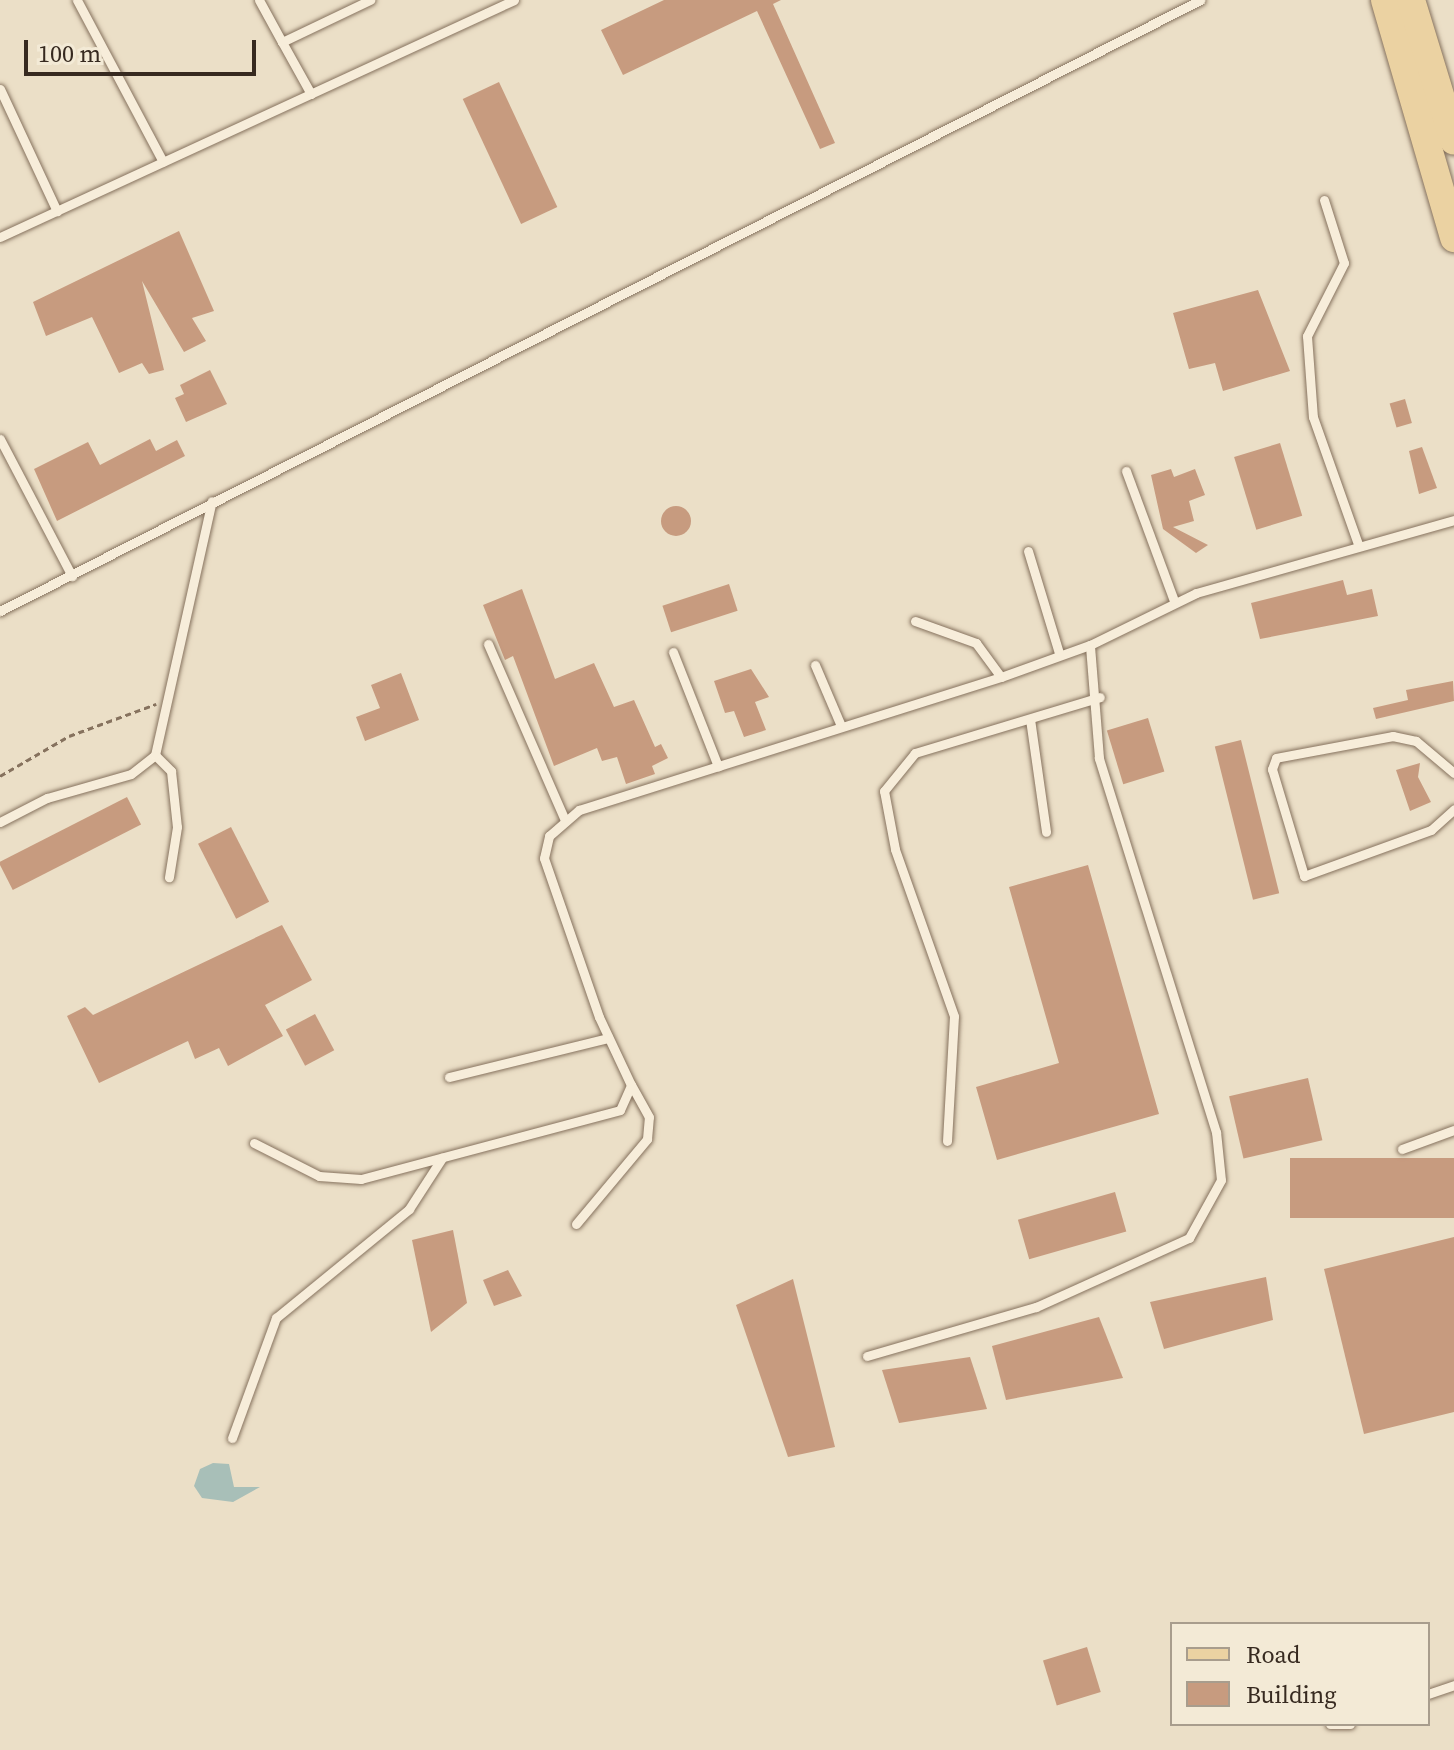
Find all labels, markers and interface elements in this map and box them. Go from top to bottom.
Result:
scale bar [28,24,260,74]
text: 100 m [38,37,101,70]
legend [1170,1622,1430,1726]
text: Road [1246,1638,1300,1671]
text: Building [1246,1678,1337,1711]

